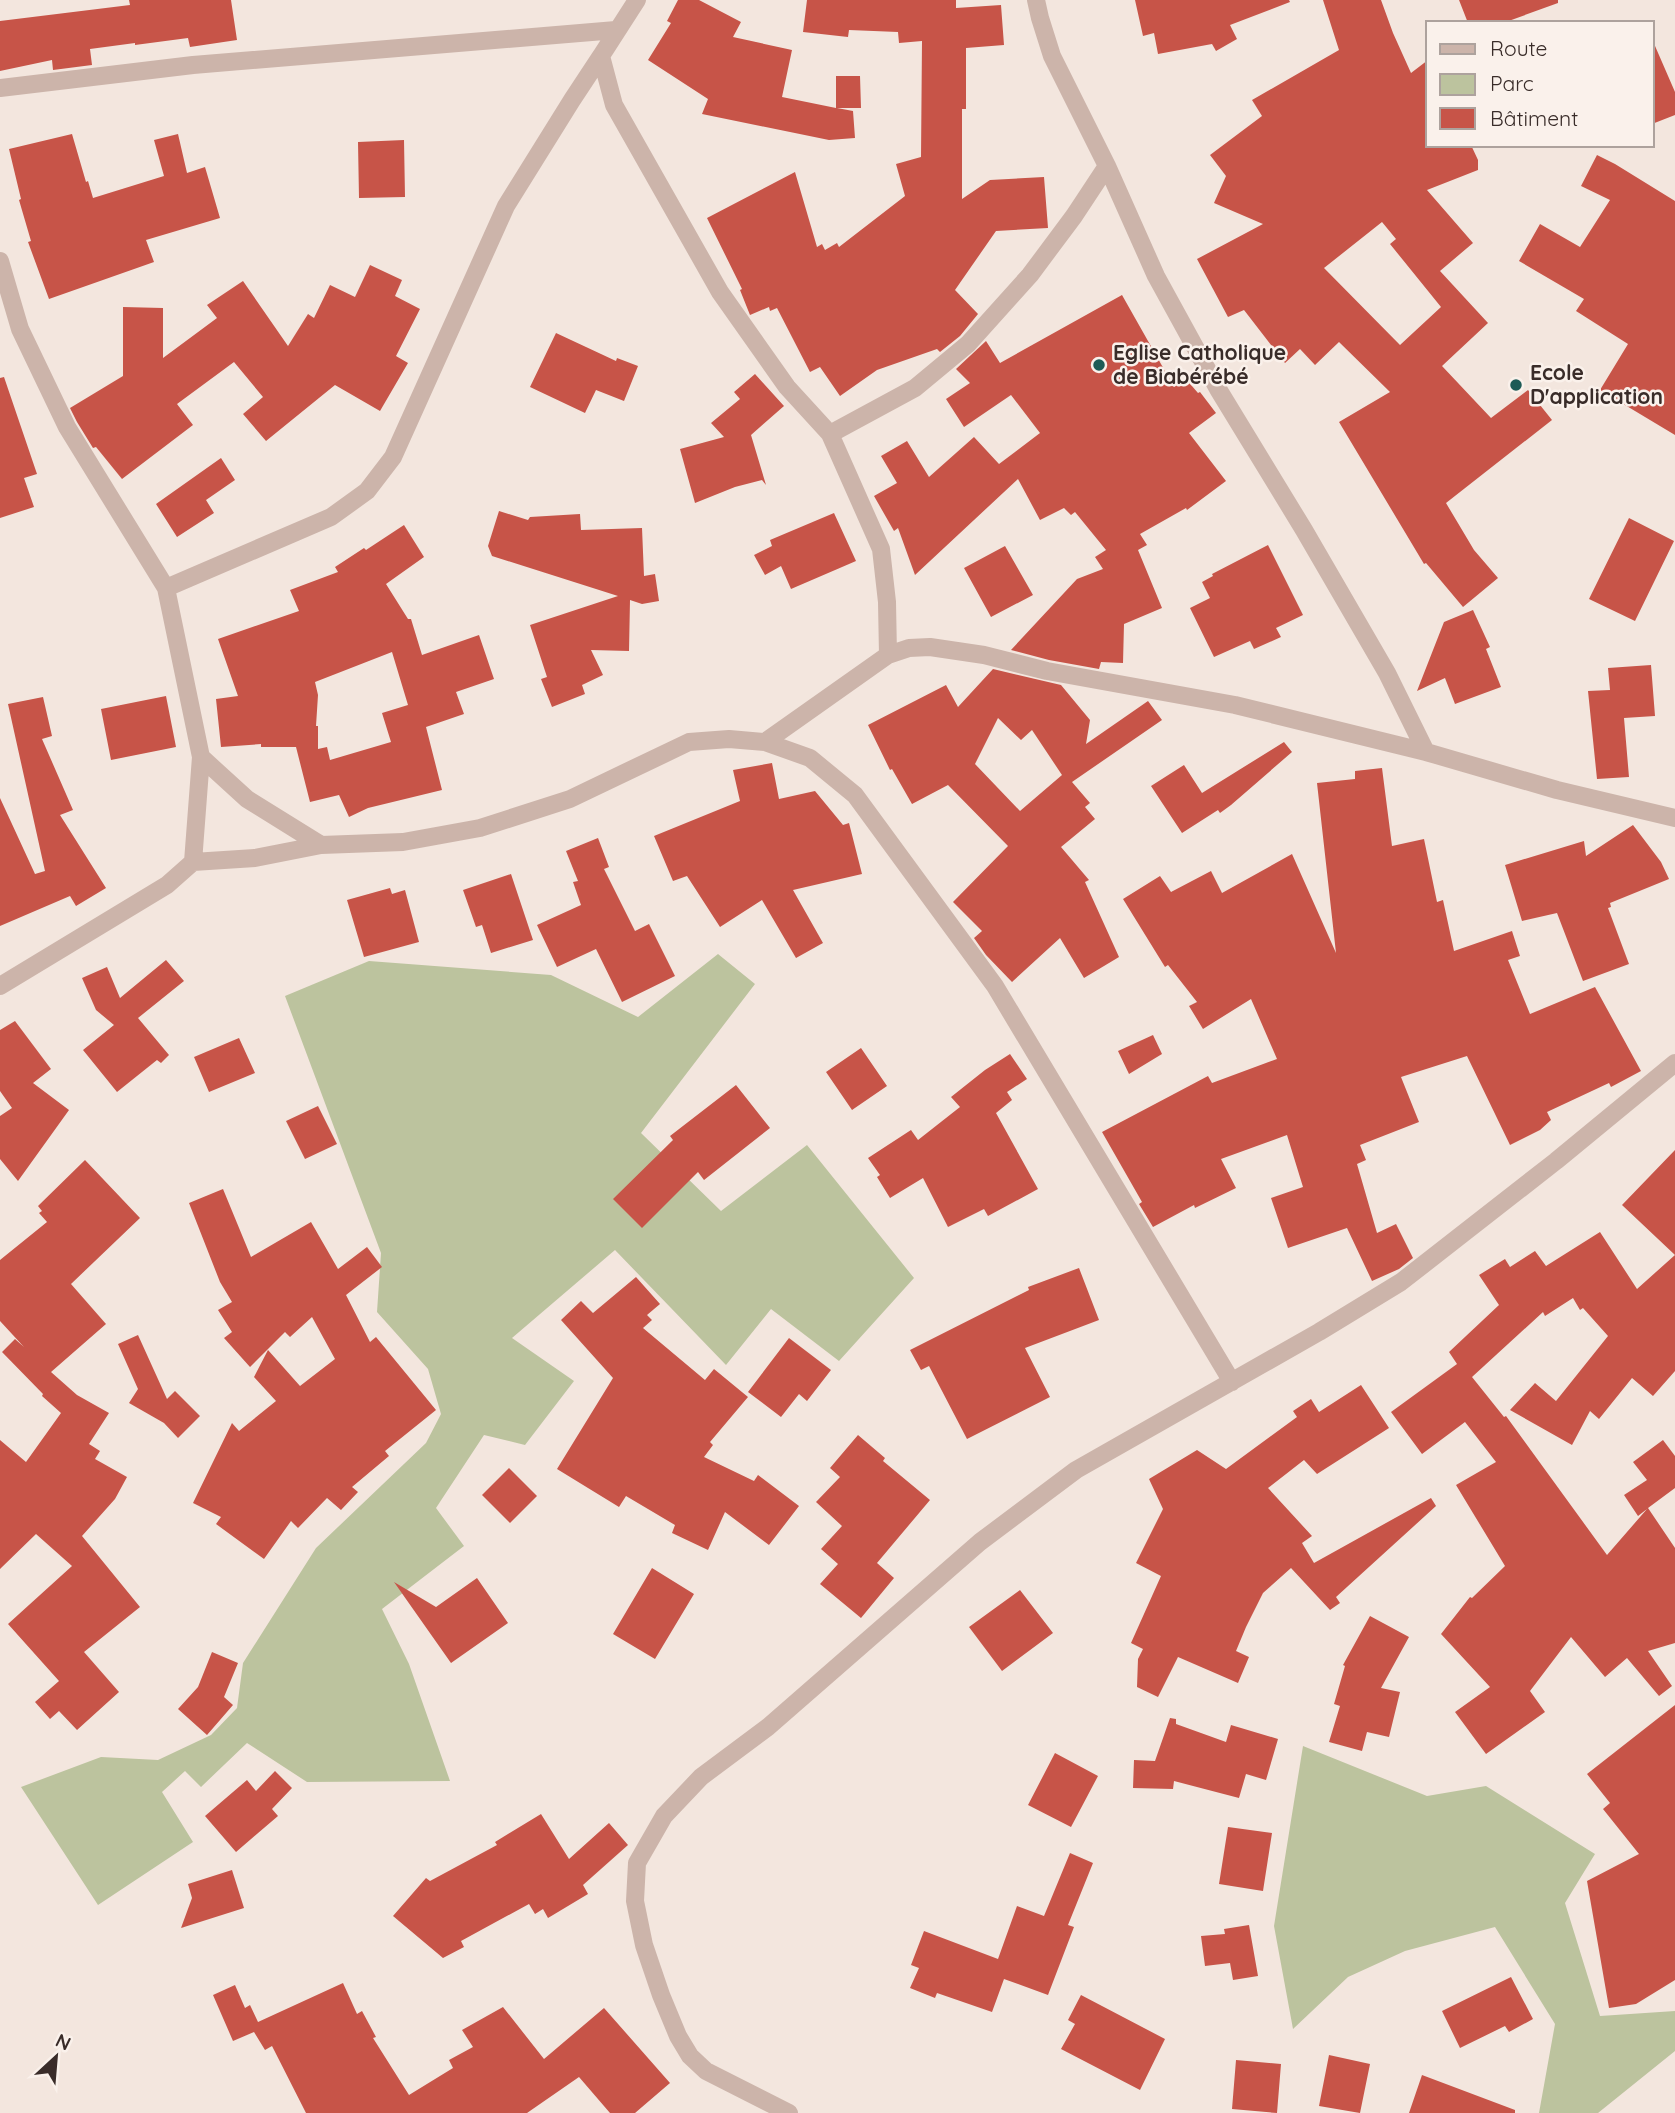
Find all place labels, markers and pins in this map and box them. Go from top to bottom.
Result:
place label: Eglise Catholique de Biabérébé [1113,339,1286,389]
marker: Eglise Catholique de Biabérébé [1091,357,1107,373]
place label: Ecole D'application [1530,359,1663,409]
marker: Ecole D'application [1508,377,1524,393]

